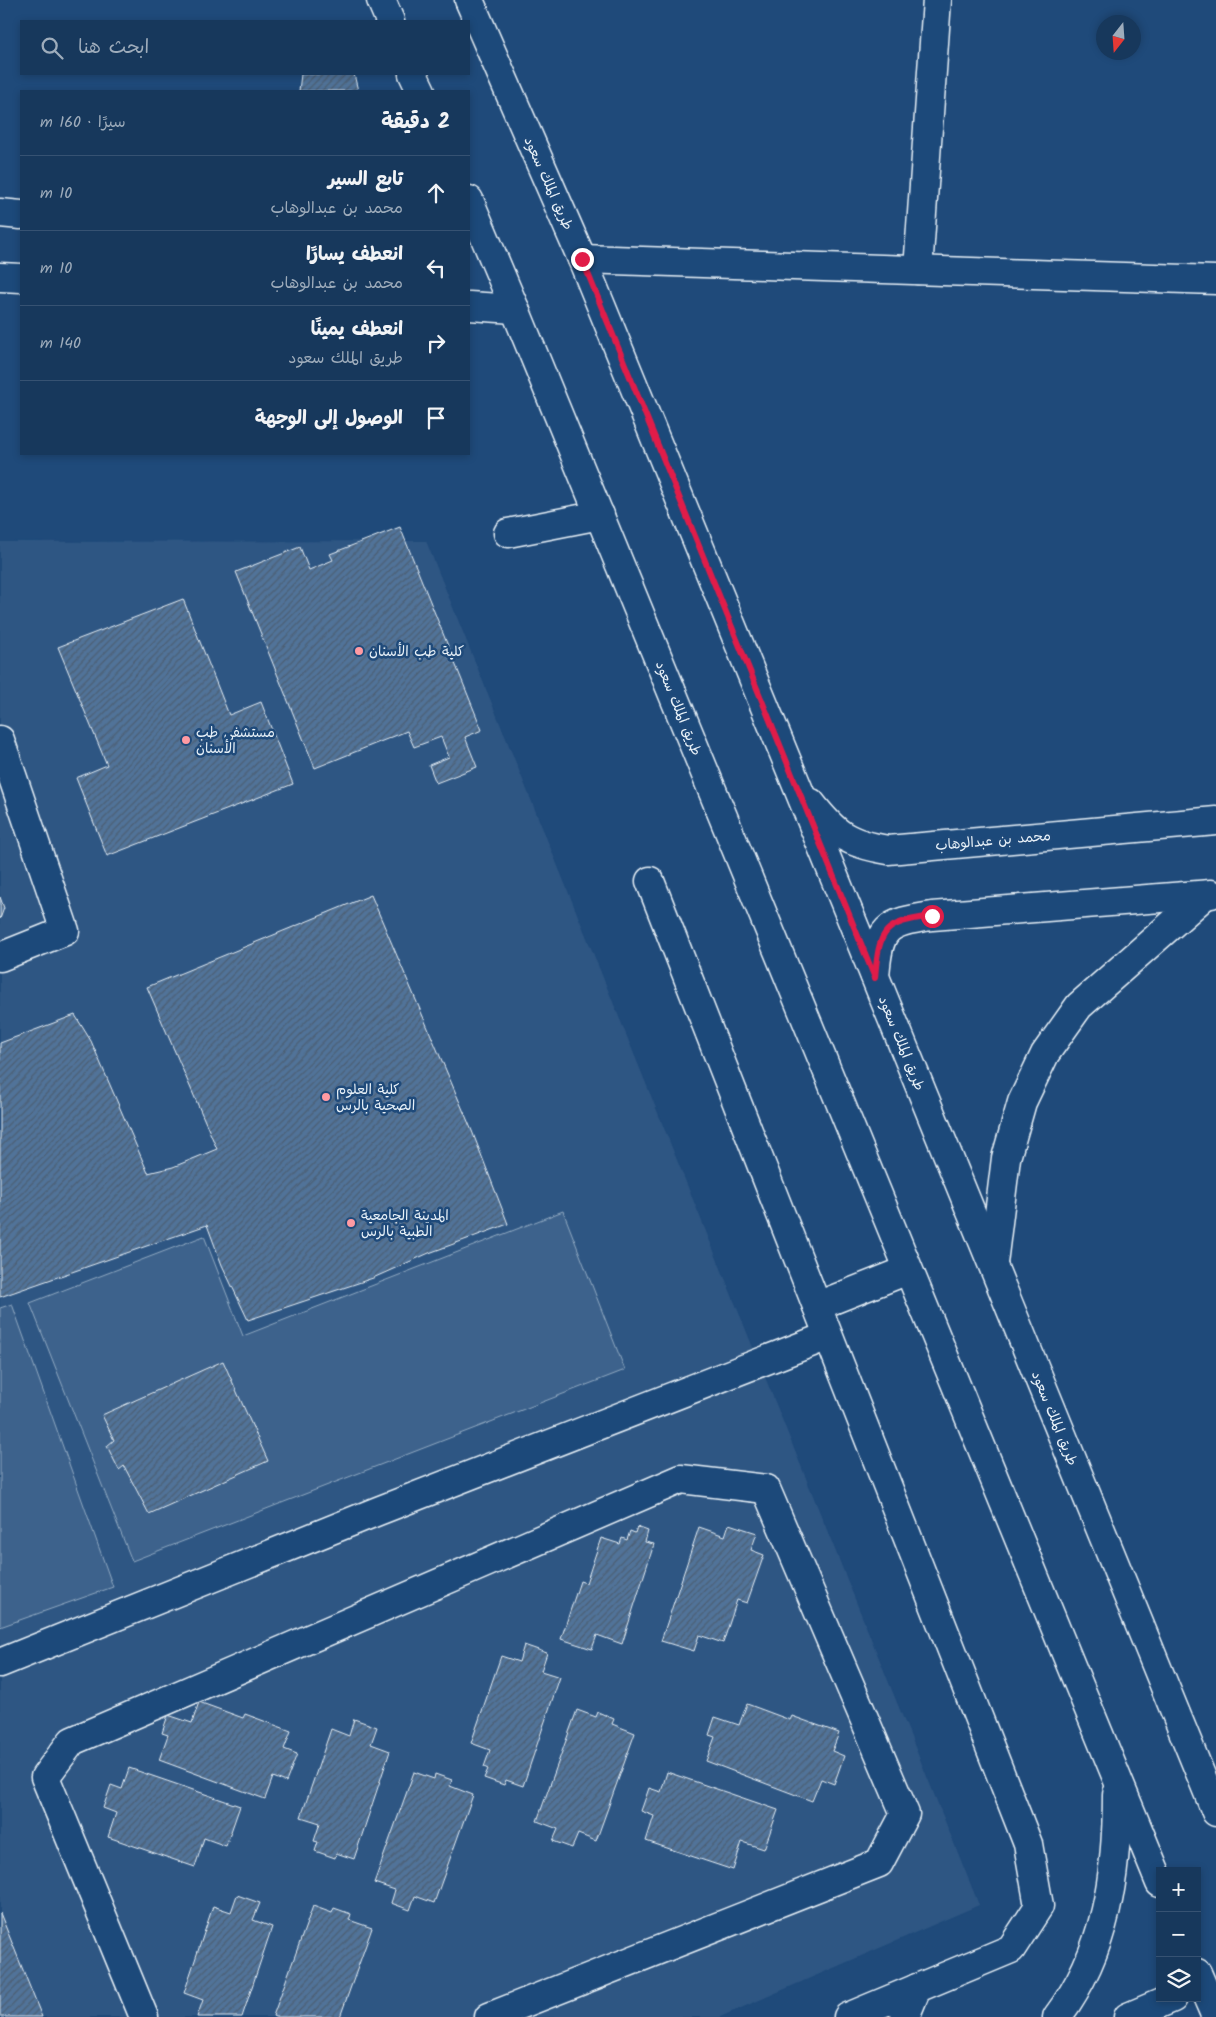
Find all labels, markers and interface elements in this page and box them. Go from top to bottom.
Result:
north arrow [1096,15,1141,60]
search box [20,20,470,75]
text: ابحث هنا [78,33,149,63]
icon: search [38,34,66,62]
text: 2 دقيقة [381,106,450,139]
text: سيرًا · 160 m [40,110,126,135]
street label: طريق الملك سعود [518,133,579,234]
text: تابع السير [328,165,403,195]
icon: ahead [422,179,450,207]
text: 10 m [40,181,72,206]
text: محمد بن عبدالوهاب [271,196,403,221]
text: انعطف يسارًا [306,240,403,270]
route end [571,248,594,271]
icon: left [422,254,450,282]
text: 10 m [40,256,72,281]
text: محمد بن عبدالوهاب [271,271,403,296]
text: انعطف يمينًا [311,315,403,345]
icon: right [422,329,450,357]
text: 140 m [40,331,81,356]
text: طريق الملك سعود [288,346,403,371]
text: الوصول إلى الوجهة [255,404,403,434]
icon: arrive [422,404,450,432]
place label: كلية طب الأسنان [369,641,464,663]
marker: كلية طب الأسنان [353,645,365,657]
street label: طريق الملك سعود [649,658,707,759]
place label: مستشفى طب الأسنان [196,722,275,760]
marker: مستشفى طب الأسنان [180,734,192,746]
street label: محمد بن عبدالوهاب [934,825,1052,857]
route start [921,905,944,928]
street label: طريق الملك سعود [872,993,930,1094]
place label: كلية العلوم الصحية بالرس [336,1079,415,1117]
marker: كلية العلوم الصحية بالرس [320,1091,332,1103]
place label: المدينة الجامعية الطبية بالرس [361,1205,449,1243]
marker: المدينة الجامعية الطبية بالرس [345,1217,357,1229]
street label: طريق الملك سعود [1025,1368,1083,1469]
map controls [1156,1867,1201,2002]
button: + [1156,1867,1201,1912]
button: − [1156,1912,1201,1957]
button: layers [1156,1957,1201,2002]

